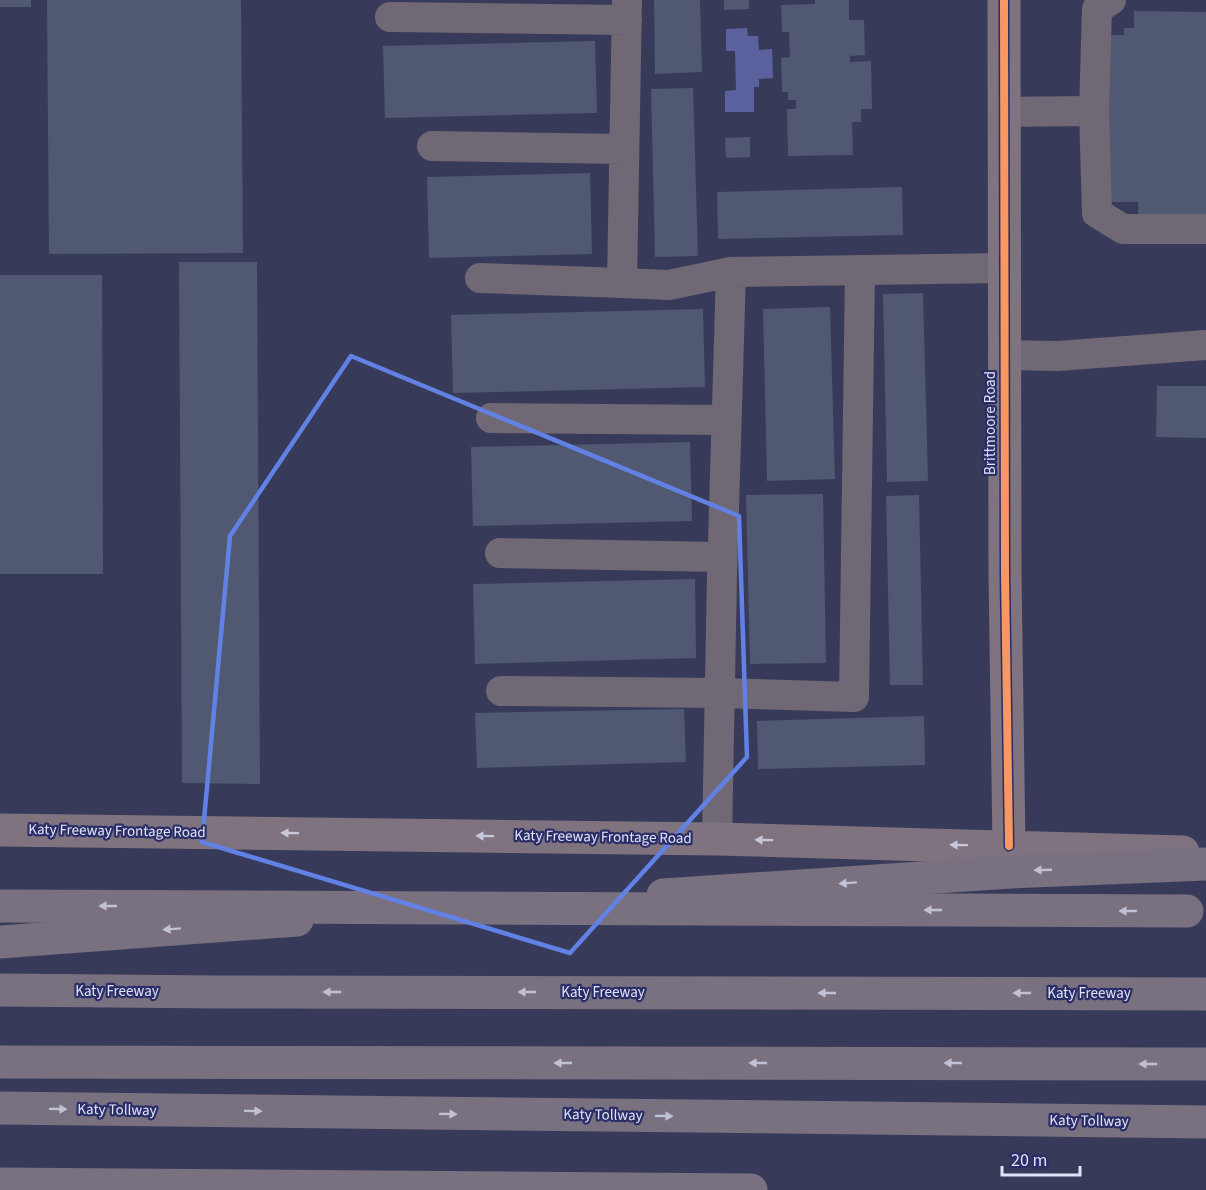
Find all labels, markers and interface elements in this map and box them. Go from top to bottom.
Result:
street label: Brittmoore Road [980,371,1001,475]
street label: Katy Freeway Frontage Road [28,819,206,843]
street label: Katy Freeway Frontage Road [514,825,692,849]
one-way arrow [280,828,299,838]
one-way arrow [475,831,494,841]
one-way arrow [754,835,773,845]
one-way arrow [949,840,968,850]
one-way arrow [1033,866,1052,875]
one-way arrow [839,878,858,888]
one-way arrow [99,901,118,911]
one-way arrow [924,905,943,915]
one-way arrow [1119,906,1138,916]
one-way arrow [162,924,181,934]
street label: Katy Freeway [75,981,159,1002]
street label: Katy Freeway [561,982,645,1003]
street label: Katy Freeway [1047,983,1131,1004]
one-way arrow [322,987,341,997]
one-way arrow [517,987,536,997]
one-way arrow [817,988,836,998]
one-way arrow [1012,988,1031,998]
one-way arrow [553,1058,572,1068]
one-way arrow [748,1058,767,1068]
one-way arrow [943,1058,962,1068]
one-way arrow [1138,1059,1157,1069]
street label: Katy Tollway [77,1099,157,1121]
one-way arrow [49,1104,68,1114]
street label: Katy Tollway [563,1104,643,1126]
one-way arrow [244,1106,263,1116]
one-way arrow [439,1109,458,1118]
street label: Katy Tollway [1049,1110,1129,1132]
one-way arrow [655,1111,674,1121]
scale bar [1002,1139,1080,1177]
text: 20 m [1011,1148,1047,1173]

